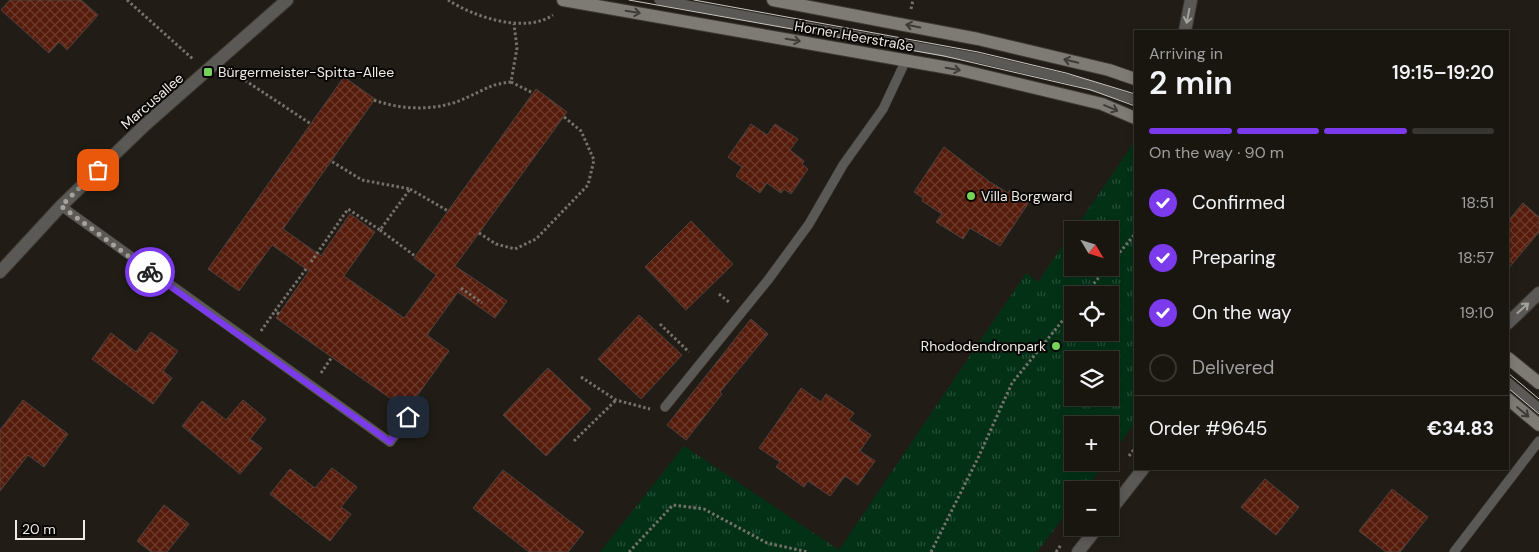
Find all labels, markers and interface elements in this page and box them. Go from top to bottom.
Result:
one-way arrow [625,7,641,17]
one-way arrow [1183,7,1192,23]
street label: Horner Heerstraße [793,17,915,55]
one-way arrow [905,20,921,30]
one-way arrow [785,36,801,46]
text: Arriving in [1149,43,1223,64]
one-way arrow [1064,56,1080,65]
text: 19:15–19:20 [1392,60,1494,85]
text: 2 min [1149,62,1233,104]
place label: Bürgermeister-Spitta-Allee [218,63,394,81]
one-way arrow [945,64,961,74]
marker: Bürgermeister-Spitta-Allee [202,66,214,78]
street label: Marcusallee [117,69,187,133]
one-way arrow [1103,103,1118,113]
text: On the way · 90 m [1149,142,1284,163]
pin [77,149,119,191]
icon: bag [84,156,112,184]
place label: Villa Borgward [981,187,1073,205]
icon: check [1149,189,1177,217]
marker: Villa Borgward [965,190,977,202]
text: Confirmed [1192,190,1285,215]
text: 18:51 [1461,192,1494,213]
north arrow [1064,221,1119,276]
map controls [1064,221,1119,536]
icon: check [1149,244,1177,272]
text: Preparing [1192,245,1276,270]
courier [125,247,175,297]
text: 18:57 [1458,247,1494,268]
icon: bike [136,258,164,286]
button: locate [1064,286,1119,341]
icon: check [1149,299,1177,327]
text: On the way [1192,300,1292,325]
text: 19:10 [1460,302,1494,323]
one-way arrow [1516,302,1529,314]
place label: Rhododendronpark [921,337,1046,355]
marker: Rhododendronpark [1050,340,1062,352]
button: layers [1064,351,1119,406]
text: Delivered [1192,355,1274,380]
pin [387,396,429,438]
icon: home [394,403,422,431]
one-way arrow [1517,406,1530,418]
button: + [1064,416,1119,471]
text: Order #9645 [1149,416,1267,441]
text: €34.83 [1427,416,1494,441]
button: − [1064,481,1119,536]
scale bar [15,517,85,540]
text: 20 m [22,520,56,538]

